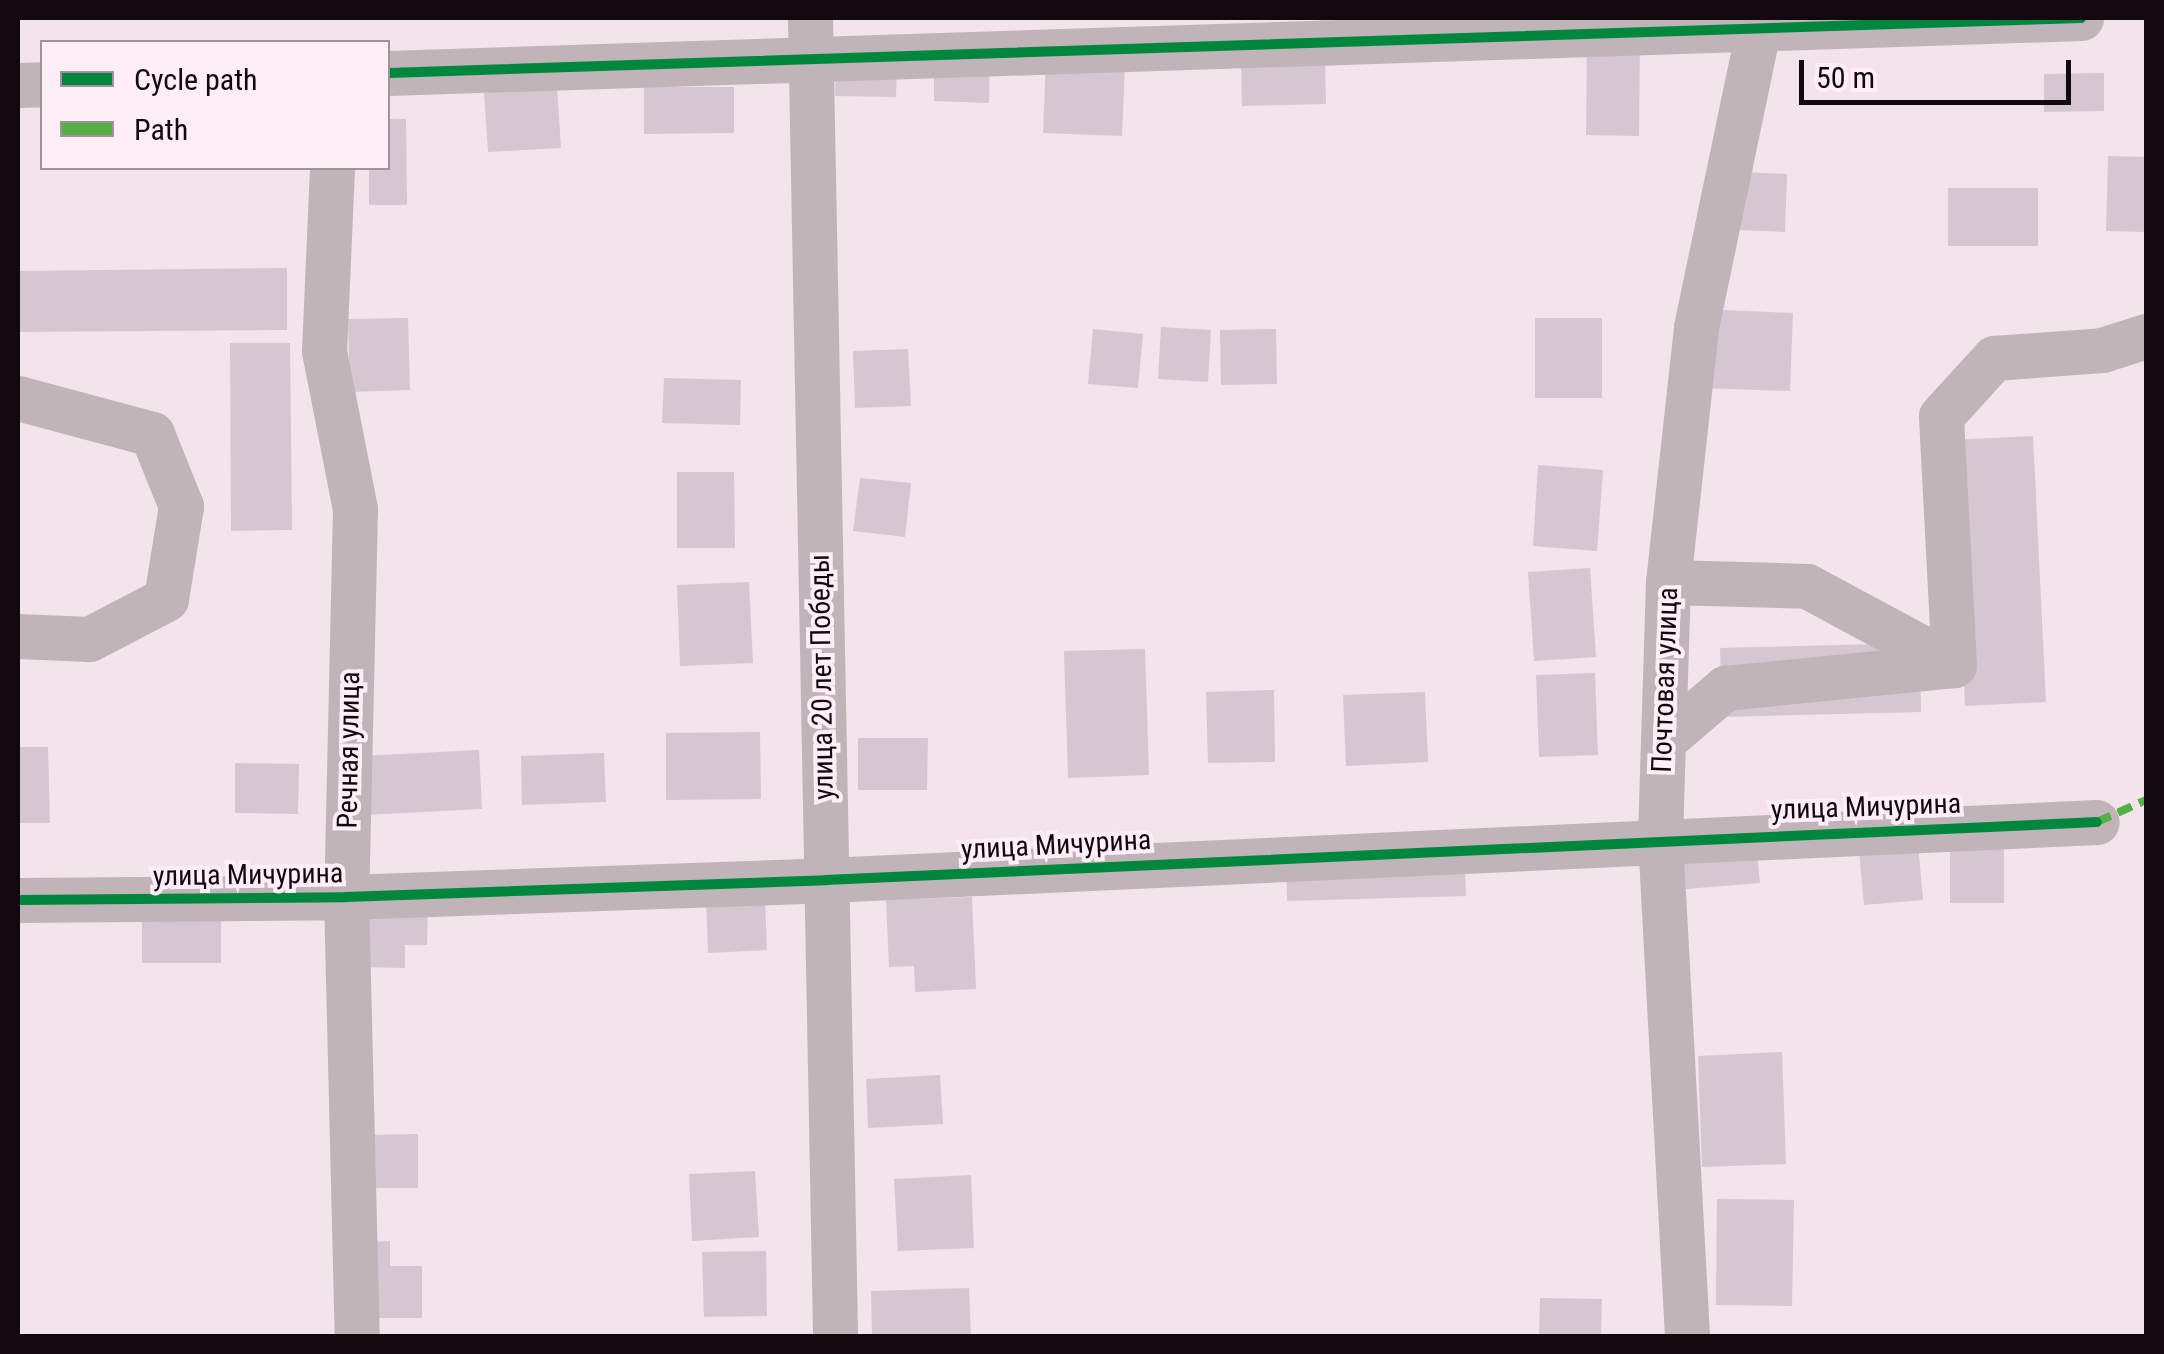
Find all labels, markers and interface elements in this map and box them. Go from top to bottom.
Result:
legend [40,40,390,170]
scale bar [1804,40,2076,102]
text: 50 m [1816,60,1875,95]
text: Cycle path [134,62,258,97]
text: Path [134,112,188,147]
street label: улица 20 лет Победы [803,554,841,800]
street label: Почтовая улица [1645,587,1685,773]
street label: Речная улица [331,671,367,829]
street label: улица Мичурина [1770,787,1962,827]
street label: улица Мичурина [960,823,1152,867]
street label: улица Мичурина [153,857,343,893]

